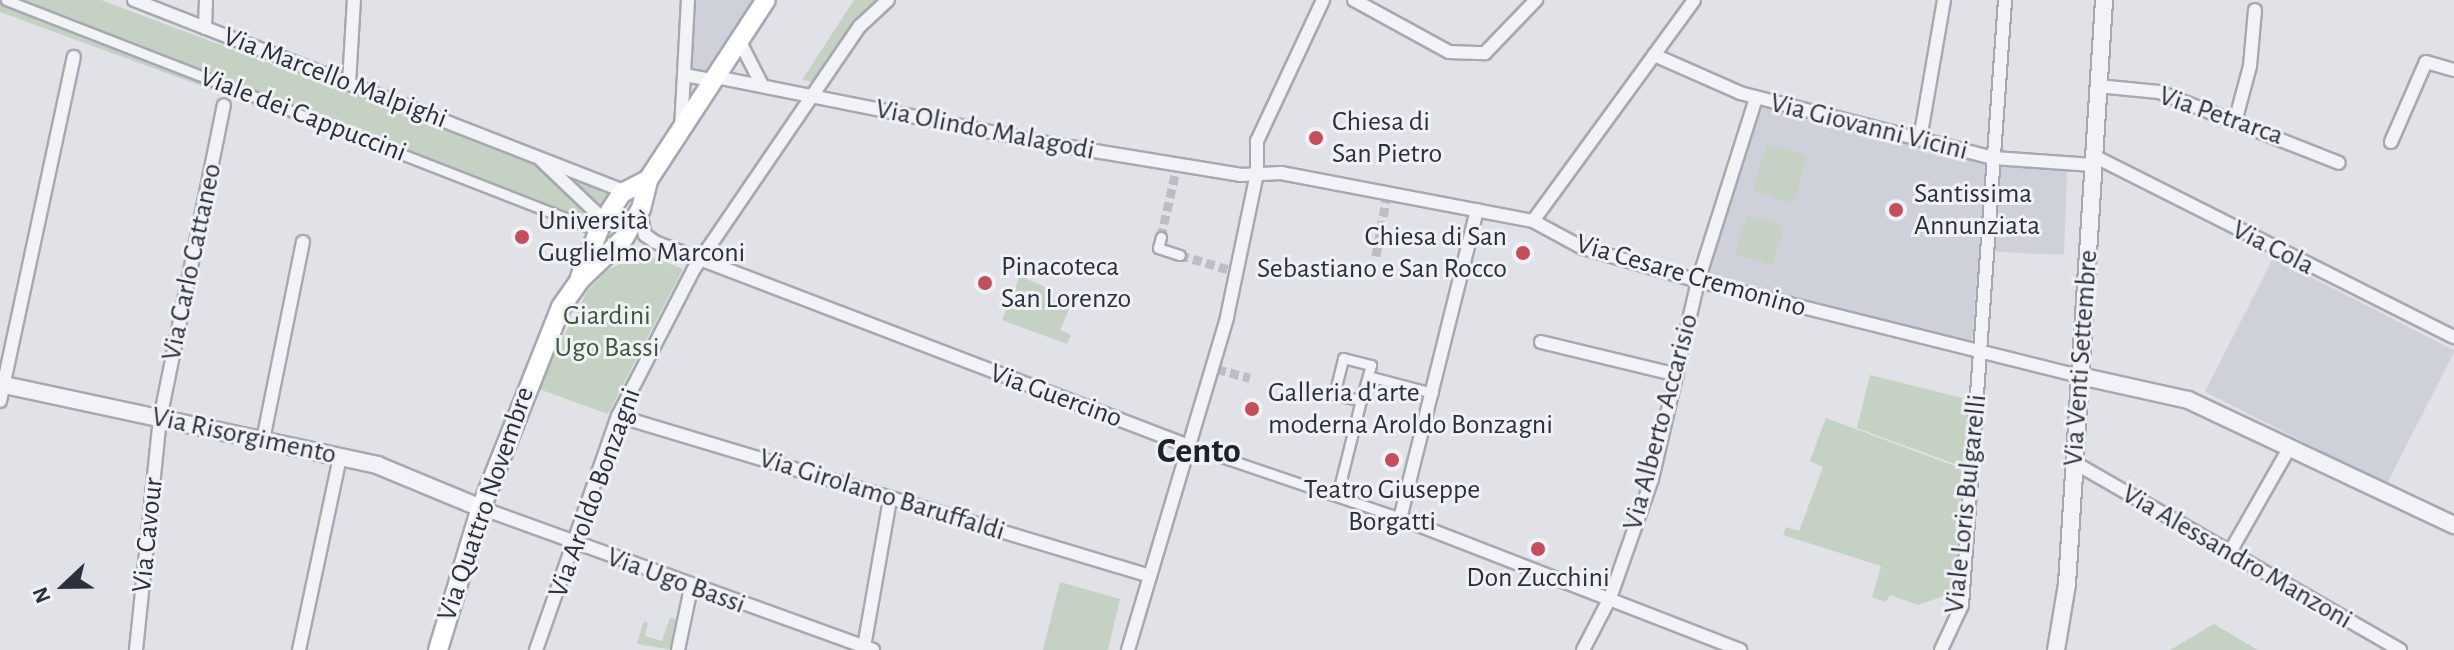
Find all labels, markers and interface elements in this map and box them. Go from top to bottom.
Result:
street label: Via Marcello Malpighi [218,20,452,136]
street label: Viale dei Cappuccini [195,60,411,170]
street label: Via Petrarca [2154,79,2288,153]
street label: Via Giovanni Vicini [1767,86,1971,168]
street label: Via Olindo Malagodi [873,92,1097,168]
place label: Chiesa di San Pietro [1332,105,1442,171]
marker: Chiesa di San Pietro [1307,129,1325,147]
street label: Via Carlo Cattaneo [155,160,229,364]
place label: Santissima Annunziata [1914,177,2040,243]
marker: Santissima Annunziata [1885,199,1907,221]
place label: Università Guglielmo Marconi [538,204,745,270]
street label: Via Cola [2226,213,2320,283]
place label: Chiesa di San Sebastiano e San Rocco [1257,220,1507,286]
street label: Via Cesare Cremonino [1572,227,1810,325]
marker: Università Guglielmo Marconi [513,228,531,246]
marker: Chiesa di San Sebastiano e San Rocco [1514,244,1532,262]
street label: Via Venti Settembre [2057,249,2105,467]
place label: Pinacoteca San Lorenzo [1001,250,1131,316]
marker: Pinacoteca San Lorenzo [976,274,994,292]
park label: Giardini Ugo Bassi [555,299,659,365]
street label: Via Alberto Accarisio [1616,310,1706,534]
street label: Via Guercino [985,357,1127,435]
place label: Galleria d'arte moderna Aroldo Bonzagni [1268,376,1553,442]
street label: Via Quattro Novembre [430,383,542,625]
street label: Via Aroldo Bonzagni [541,384,649,602]
street label: Viale Loris Bulgarelli [1938,393,1994,615]
street label: Via Risorgimento [149,400,339,472]
marker: Galleria d'arte moderna Aroldo Bonzagni [1243,400,1261,418]
district label: Cento [1157,430,1241,474]
street label: Via Girolamo Baruffaldi [755,442,1009,548]
marker: Teatro Giuseppe Borgatti [1383,451,1401,469]
place label: Teatro Giuseppe Borgatti [1304,473,1480,539]
street label: Via Cavour [125,476,171,594]
street label: Via Alessandro Manzoni [2116,477,2358,637]
street label: Via Ugo Bassi [602,540,750,622]
marker: Don Zucchini [1529,540,1547,558]
north arrow [24,546,104,626]
place label: Don Zucchini [1466,561,1610,595]
text: N [29,584,55,606]

